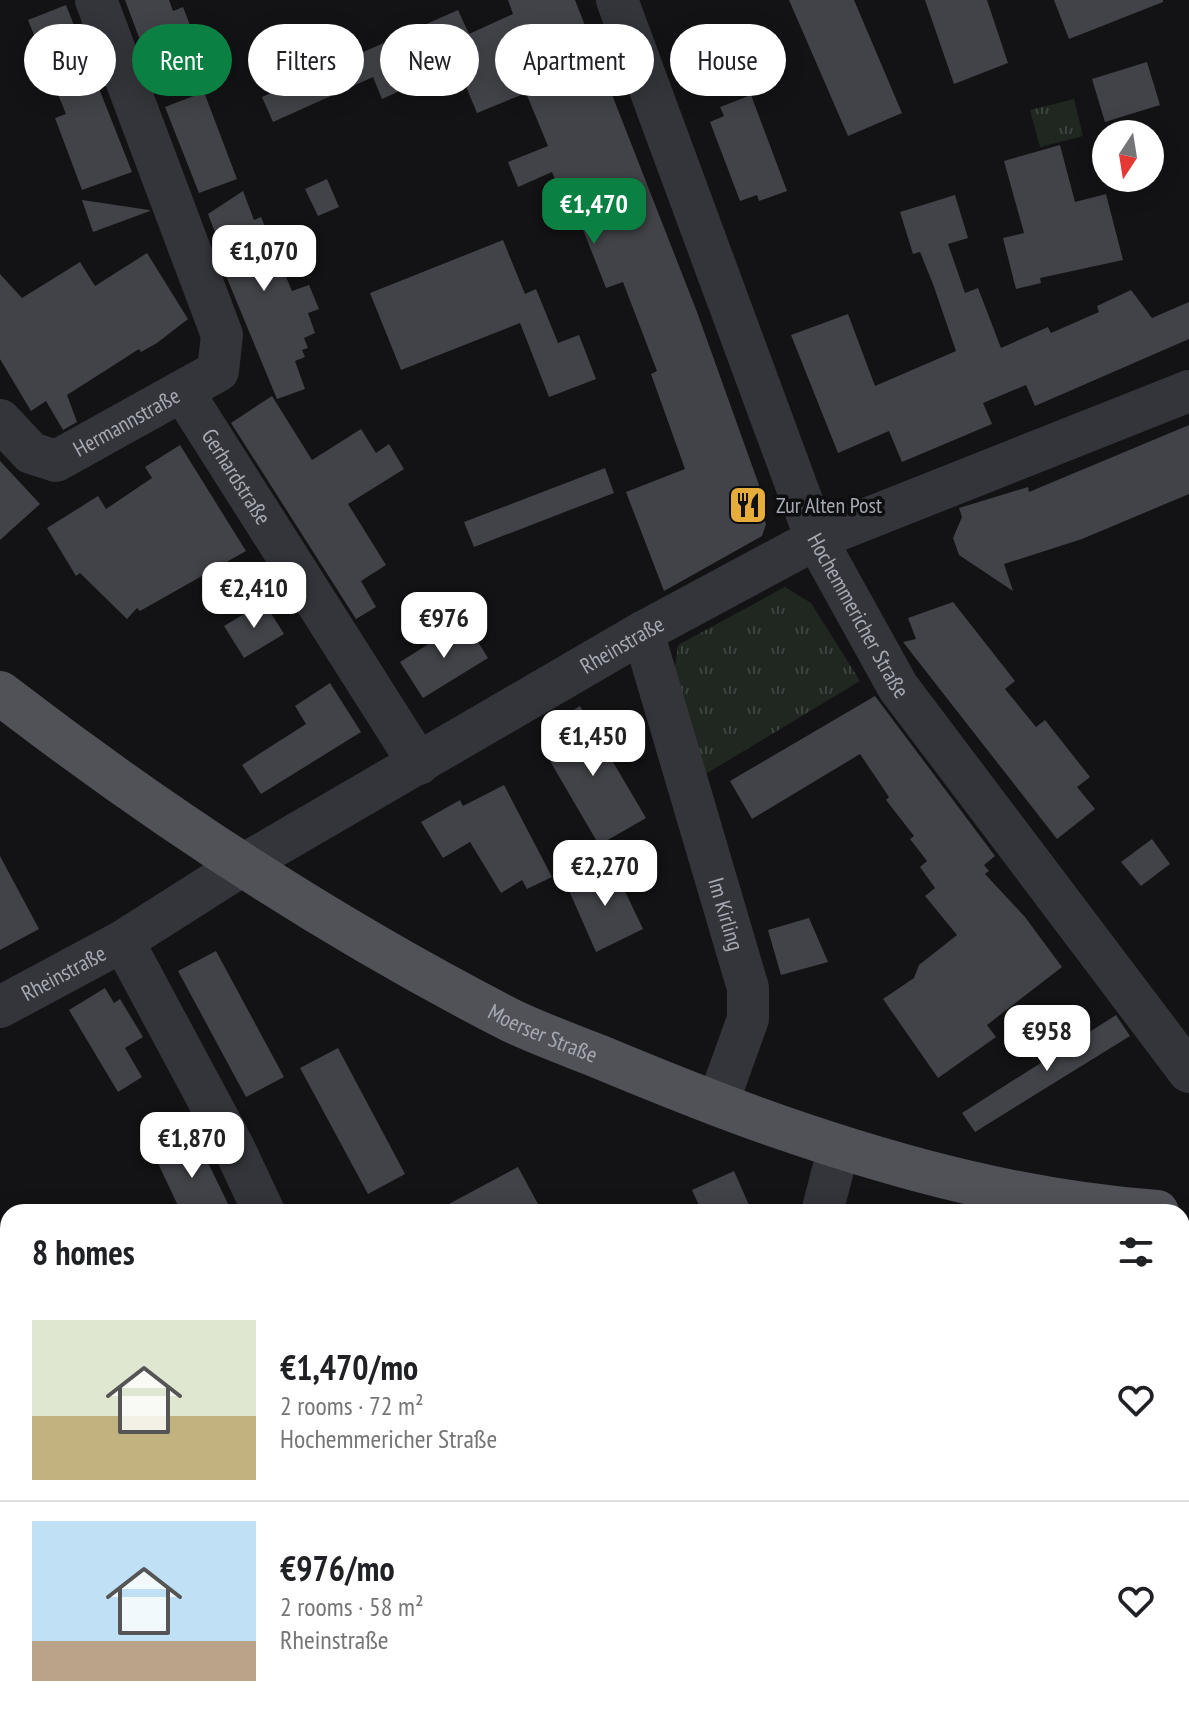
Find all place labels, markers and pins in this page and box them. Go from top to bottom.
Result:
pin: €1,470 [529,178,659,246]
pin: €1,070 [199,225,329,293]
restaurant icon: Zur Alten Post [727,484,769,526]
place label: Zur Alten Post [776,491,882,519]
pin: €2,410 [189,562,319,630]
pin: €976 [397,592,491,660]
pin: €1,450 [528,710,658,778]
pin: €2,270 [540,840,670,908]
pin: €958 [1000,1005,1094,1073]
pin: €1,870 [127,1112,257,1180]

